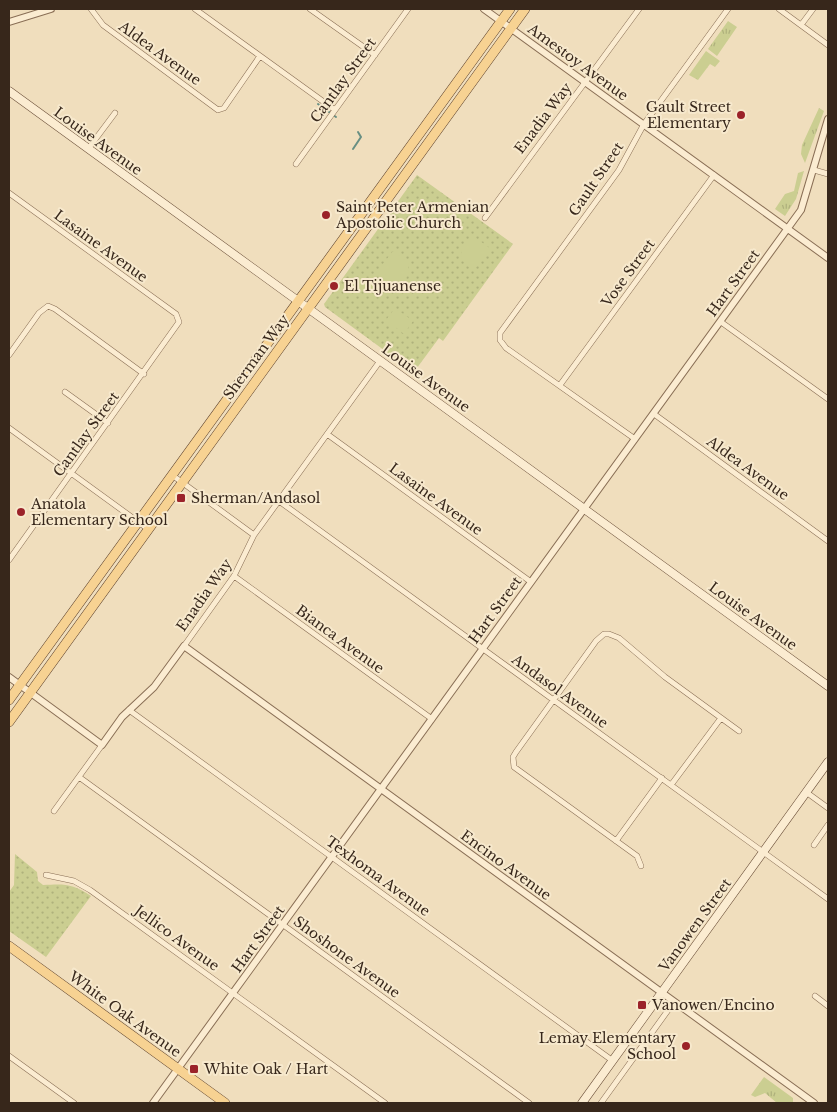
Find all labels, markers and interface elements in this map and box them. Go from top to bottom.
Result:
street label: Aldea Avenue [115,17,205,89]
street label: Amestoy Avenue [523,19,632,104]
street label: Cantlay Street [306,33,380,126]
street label: Enadia Way [510,79,576,157]
place label: Gault Street Elementary [646,98,732,132]
street label: Louise Avenue [50,103,146,179]
marker: Gault Street Elementary [735,109,747,121]
street label: Gault Street [565,138,628,219]
place label: Saint Peter Armenian Apostolic Church [335,198,490,232]
street label: Lasaine Avenue [51,206,151,286]
marker: Saint Peter Armenian Apostolic Church [320,209,332,221]
street label: Vose Street [597,235,659,311]
street label: Hart Street [703,245,764,320]
place label: El Tijuanense [344,277,441,295]
marker: El Tijuanense [328,280,340,292]
street label: Sherman Way [219,311,293,403]
street label: Louise Avenue [378,340,474,416]
street label: Cantlay Street [49,387,123,480]
street label: Aldea Avenue [703,432,793,504]
street label: Lasaine Avenue [386,459,486,539]
place label: Sherman/Andasol [191,489,321,507]
marker: Sherman/Andasol [175,492,187,504]
place label: Anatola Elementary School [30,495,168,529]
marker: Anatola Elementary School [15,506,27,518]
street label: Enadia Way [172,555,236,635]
street label: Hart Street [465,572,526,647]
street label: Louise Avenue [705,578,801,654]
street label: Bianca Avenue [292,601,388,677]
street label: Andasol Avenue [508,649,612,732]
street label: Encino Avenue [457,826,555,904]
street label: Texhoma Avenue [322,832,434,920]
street label: Vanowen Street [654,874,735,976]
street label: Jellico Avenue [129,900,223,975]
street label: Hart Street [228,901,289,976]
street label: Shoshone Avenue [290,912,404,1002]
street label: White Oak Avenue [64,967,185,1061]
place label: Vanowen/Encino [651,996,775,1014]
marker: Vanowen/Encino [636,999,648,1011]
place label: Lemay Elementary School [539,1029,676,1063]
marker: Lemay Elementary School [680,1040,692,1052]
place label: White Oak / Hart [203,1060,329,1078]
marker: White Oak / Hart [188,1063,200,1075]

